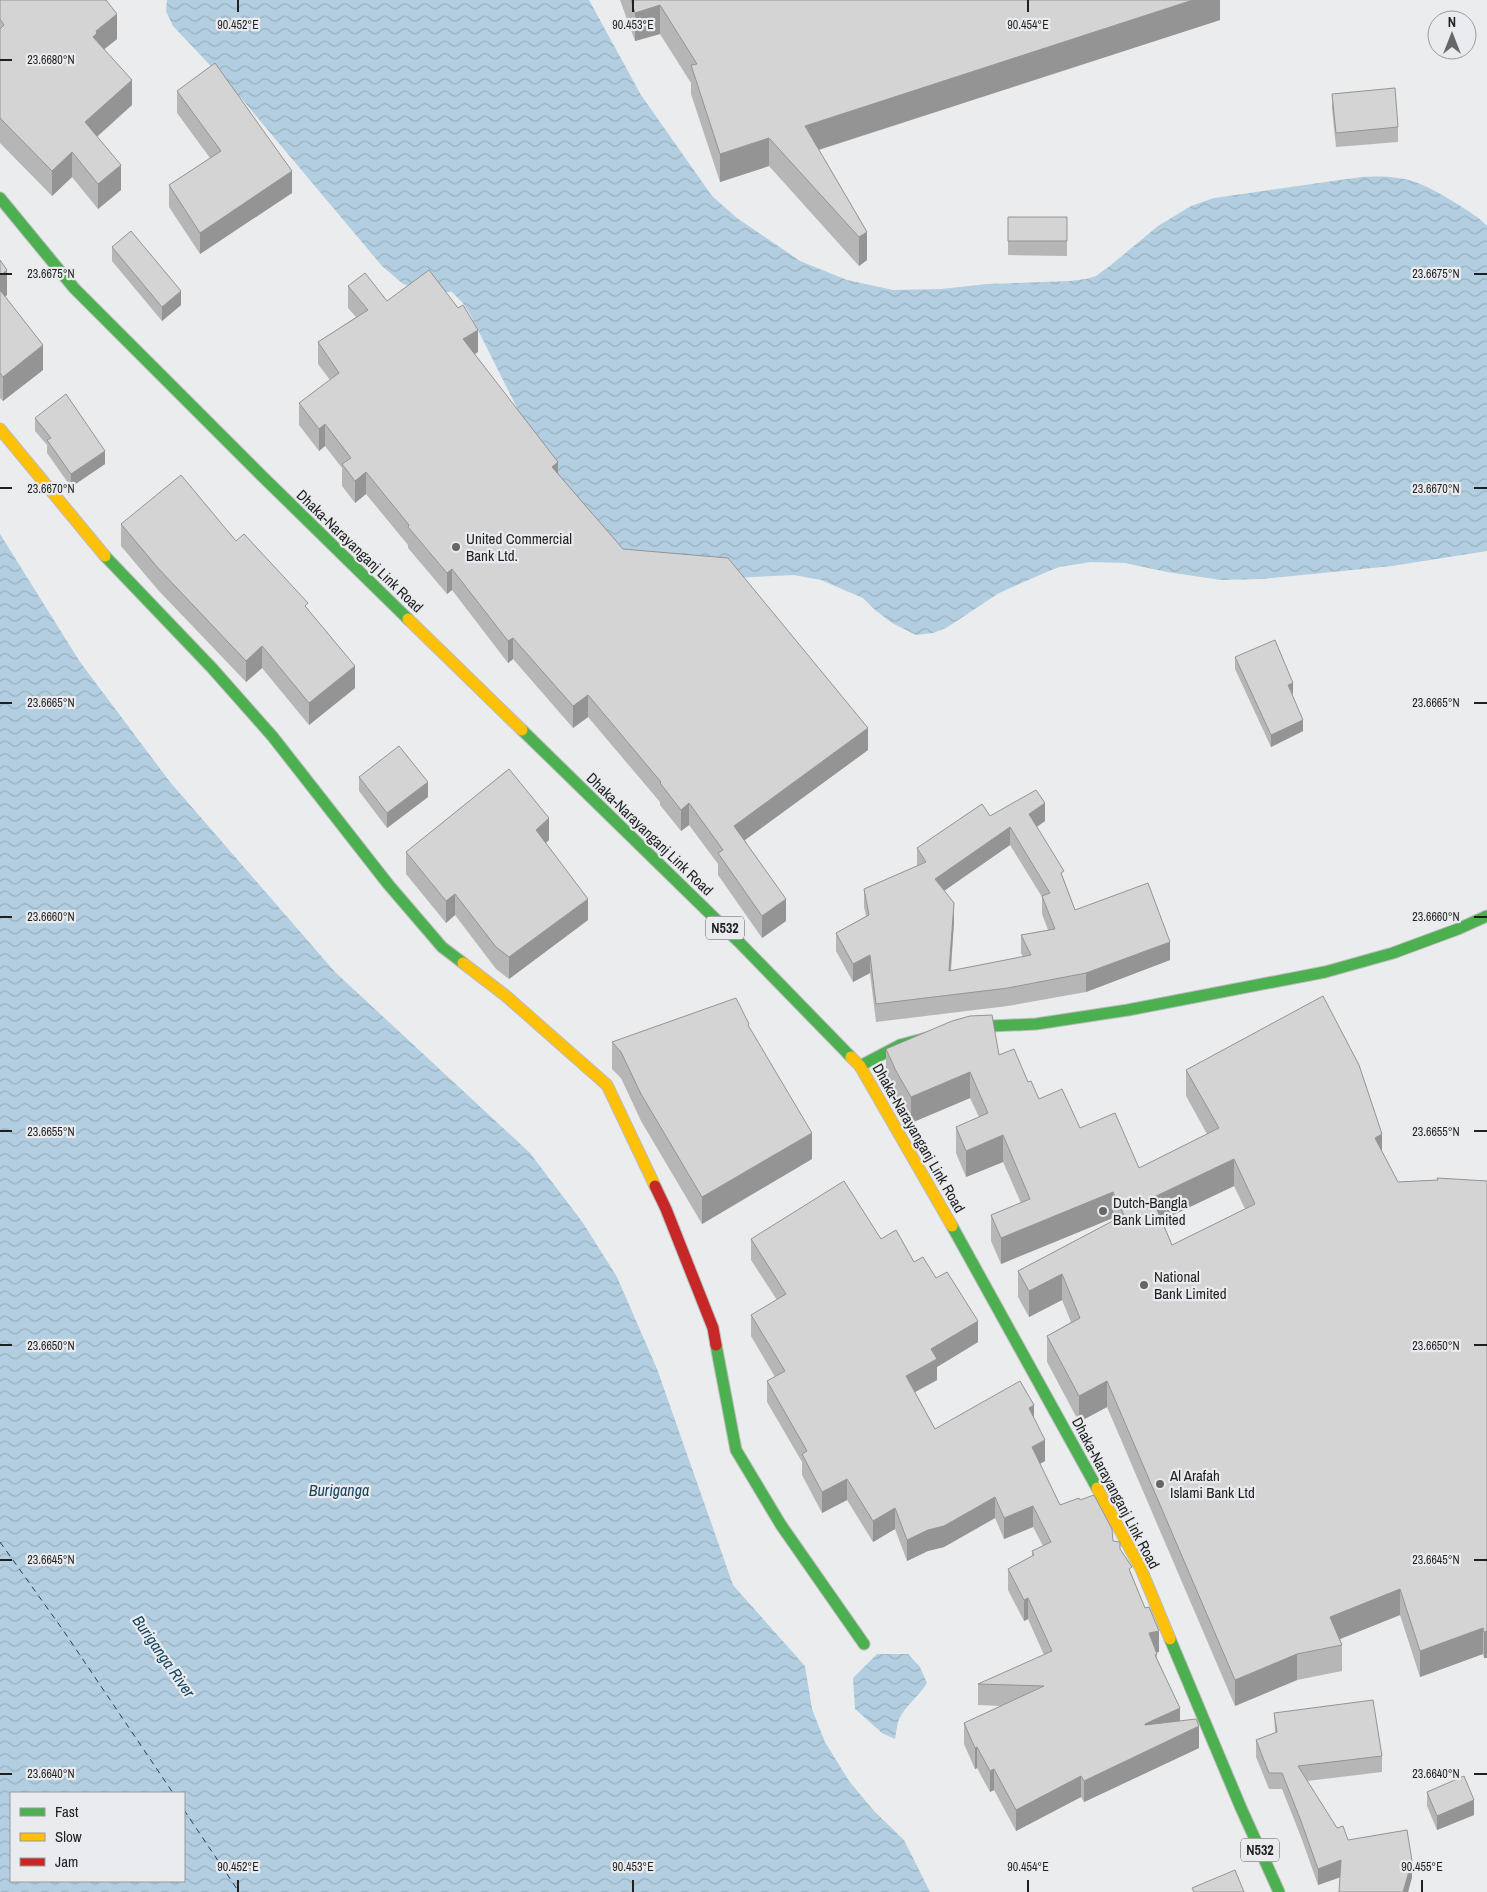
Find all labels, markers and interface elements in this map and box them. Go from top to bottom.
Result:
north arrow [1427,10,1477,60]
text: N [1448,13,1456,31]
text: 90.452°E [217,17,259,33]
text: 90.453°E [612,17,654,33]
text: 90.454°E [1007,17,1049,33]
text: 23.6680°N [27,52,75,68]
text: 23.6675°N [27,266,75,282]
text: 23.6675°N [1412,266,1460,282]
text: 23.6670°N [27,481,75,497]
text: 23.6670°N [1412,481,1460,497]
street label: Dhaka-Narayanganj Link Road [292,485,428,617]
place label: United Commercial Bank Ltd. [466,528,572,566]
marker: United Commercial Bank Ltd. [450,541,462,553]
text: 23.6665°N [27,695,75,711]
text: 23.6665°N [1412,695,1460,711]
street label: Dhaka-Narayanganj Link Road [582,768,718,900]
text: 23.6660°N [27,909,75,925]
text: 23.6660°N [1412,909,1460,925]
road number: N532 [706,916,744,940]
street label: Dhaka-Narayanganj Link Road [868,1060,970,1216]
text: 23.6655°N [27,1124,75,1140]
text: 23.6655°N [1412,1124,1460,1140]
place label: Dutch-Bangla Bank Limited [1113,1192,1188,1230]
marker: Dutch-Bangla Bank Limited [1097,1205,1109,1217]
place label: National Bank Limited [1154,1266,1226,1304]
marker: National Bank Limited [1138,1279,1150,1291]
text: 23.6650°N [27,1338,75,1354]
text: 23.6650°N [1412,1338,1460,1354]
street label: Dhaka-Narayanganj Link Road [1067,1414,1165,1572]
place label: Al Arafah Islami Bank Ltd [1169,1465,1255,1503]
marker: Al Arafah Islami Bank Ltd [1154,1478,1166,1490]
water label: Buriganga [309,1479,369,1501]
text: 23.6645°N [27,1552,75,1568]
text: 23.6645°N [1412,1552,1460,1568]
water label: Buriganga River [128,1611,201,1702]
text: 23.6640°N [27,1766,75,1782]
text: 23.6640°N [1412,1766,1460,1782]
legend [10,1792,185,1882]
text: Fast [55,1801,79,1822]
text: Slow [55,1826,82,1847]
road number: N532 [1241,1838,1279,1862]
text: Jam [55,1851,78,1872]
text: 90.452°E [217,1859,259,1875]
text: 90.453°E [612,1859,654,1875]
text: 90.454°E [1007,1859,1049,1875]
text: 90.455°E [1401,1859,1443,1875]

